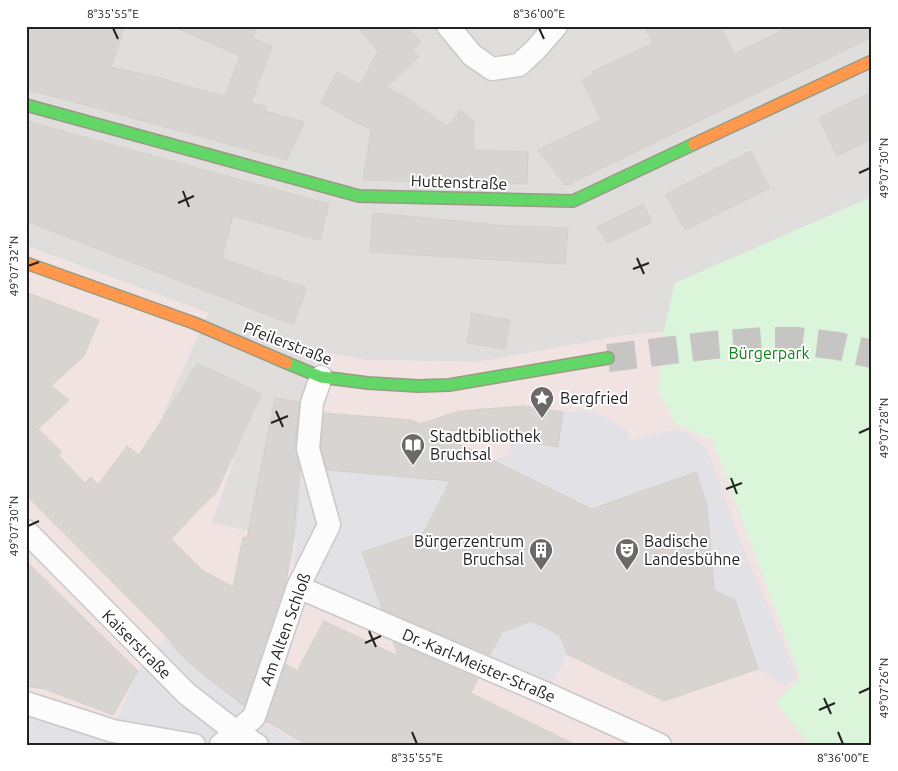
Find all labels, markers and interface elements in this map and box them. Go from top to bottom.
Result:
text: 8°35'55"E [87,7,139,20]
text: 8°36'00"E [513,7,565,20]
text: 49°07'30"N [877,138,890,198]
street label: Huttenstraße [410,171,508,193]
text: 49°07'32"N [7,236,20,296]
street label: Pfeilerstraße [241,318,335,368]
park label: Bürgerpark [728,344,810,362]
place icon: Bergfried [529,385,555,419]
place label: Bergfried [560,389,628,407]
text: 49°07'28"N [877,398,890,458]
place label: Stadtbibliothek Bruchsal [430,427,541,463]
library icon: Stadtbibliothek Bruchsal [400,432,426,466]
text: 49°07'30"N [7,496,20,556]
place label: Bürgerzentrum Bruchsal [414,532,524,568]
place label: Badische Landesbühne [644,532,740,568]
building icon: Bürgerzentrum Bruchsal [528,537,554,571]
theatre icon: Badische Landesbühne [614,537,640,571]
street label: Am Alten Schloß [256,570,314,688]
street label: Kaiserstraße [99,606,175,682]
street label: Dr.-Karl-Meister-Straße [400,625,558,705]
text: 49°07'26"N [877,658,890,718]
text: 8°35'55"E [391,751,443,764]
text: 8°36'00"E [817,751,869,764]

